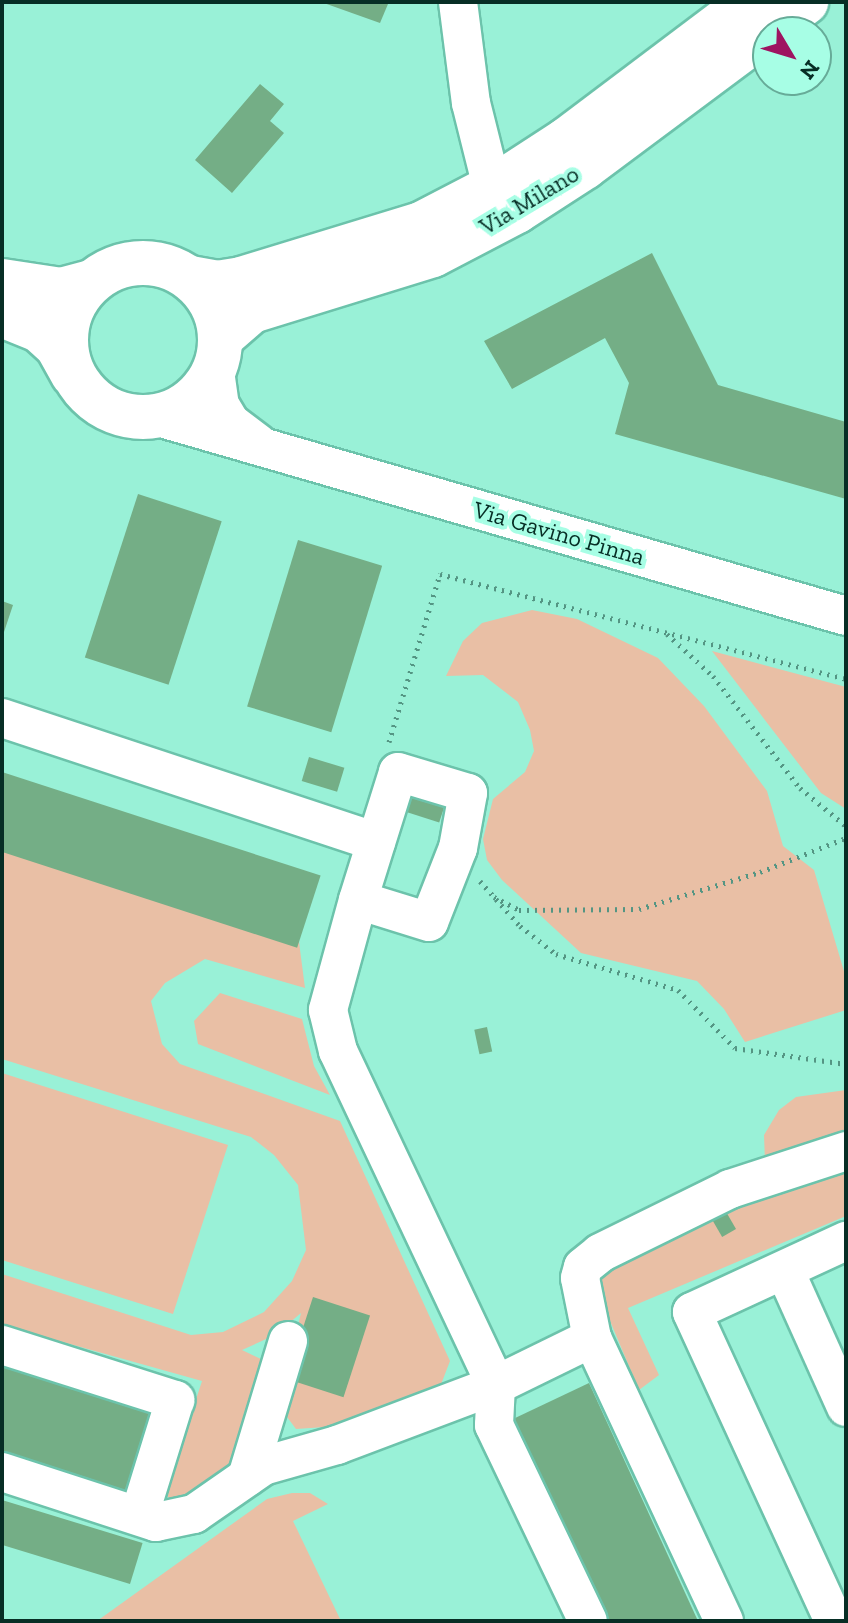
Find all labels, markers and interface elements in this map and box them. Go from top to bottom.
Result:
north arrow [752,16,832,96]
text: N [794,55,826,85]
street label: Via Milano [474,159,584,241]
street label: Via Gavino Pinna [470,495,648,571]

